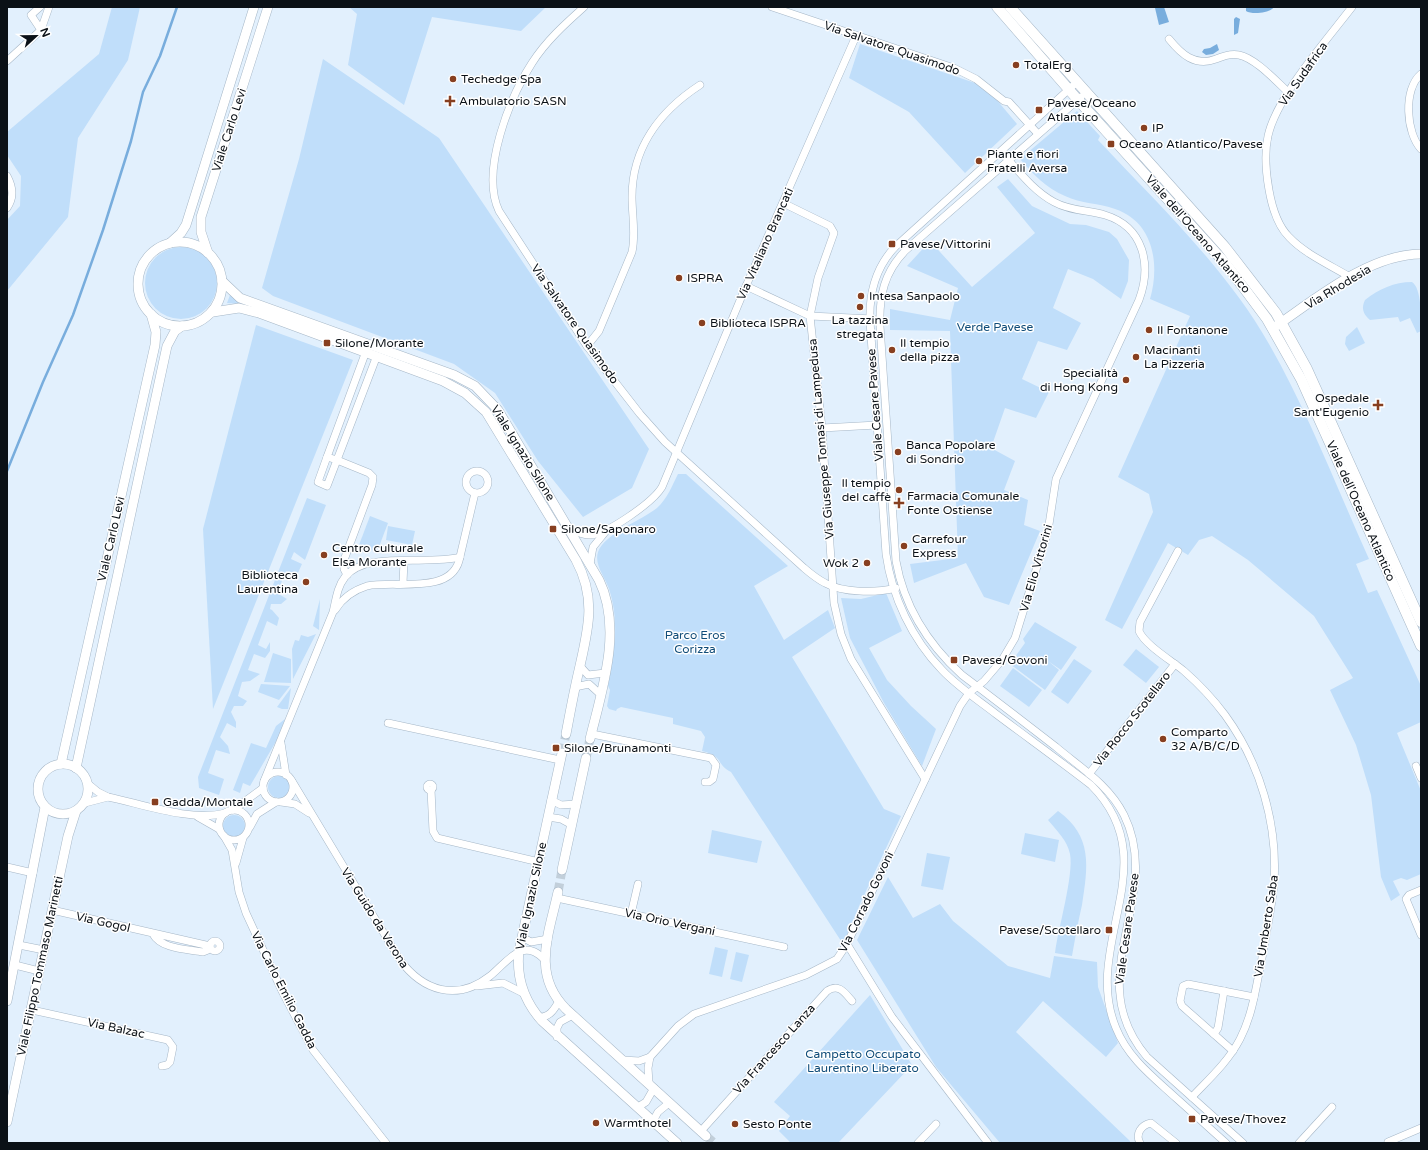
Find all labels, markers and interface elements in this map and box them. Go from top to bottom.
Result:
north arrow [16,16,56,56]
street label: Via Salvatore Quasimodo [822,18,962,78]
text: N [37,26,52,39]
street label: Via Sudafrica [1276,39,1330,109]
place label: TotalErg [1024,58,1072,72]
marker: TotalErg [1011,60,1021,70]
place label: Techedge Spa [461,72,542,86]
marker: Techedge Spa [448,74,458,84]
street label: Viale Carlo Levi [209,86,249,173]
place label: Ambulatorio SASN [459,94,567,108]
marker: Ambulatorio SASN [444,95,456,107]
place label: Pavese/Oceano Atlantico [1047,96,1136,124]
marker: Pavese/Oceano Atlantico [1034,105,1044,115]
place label: IP [1152,121,1163,135]
marker: IP [1139,123,1149,133]
place label: Oceano Atlantico/Pavese [1119,137,1263,151]
marker: Oceano Atlantico/Pavese [1106,139,1116,149]
place label: Piante e fiori Fratelli Aversa [987,147,1067,175]
marker: Piante e fiori Fratelli Aversa [974,156,984,166]
street label: Viale dell'Oceano Atlantico [1143,172,1253,296]
street label: Via Vitaliano Brancati [734,186,796,302]
place label: Pavese/Vittorini [900,237,991,251]
marker: Pavese/Vittorini [887,239,897,249]
street label: Via Salvatore Quasimodo [528,261,622,387]
street label: Via Rhodesia [1303,262,1373,312]
place label: ISPRA [687,271,723,285]
marker: ISPRA [674,273,684,283]
place label: Intesa Sanpaolo [869,289,960,303]
marker: Intesa Sanpaolo [856,291,866,301]
marker: La tazzina stregata [855,302,865,312]
place label: La tazzina stregata [831,313,889,341]
place label: Biblioteca ISPRA [710,316,806,330]
marker: Biblioteca ISPRA [697,318,707,328]
park label: Verde Pavese [957,320,1033,334]
place label: Il Fontanone [1157,323,1228,337]
marker: Il Fontanone [1144,325,1154,335]
place label: Silone/Morante [335,336,424,350]
place label: Il tempio della pizza [900,336,959,364]
marker: Silone/Morante [322,338,332,348]
street label: Via Giuseppe Tomasi di Lampedusa [805,338,837,540]
place label: Macinanti La Pizzeria [1144,343,1205,371]
marker: Il tempio della pizza [887,345,897,355]
street label: Viale Cesare Pavese [864,348,886,462]
marker: Macinanti La Pizzeria [1131,352,1141,362]
place label: Specialità di Hong Kong [1040,366,1118,394]
marker: Specialità di Hong Kong [1121,375,1131,385]
place label: Ospedale Sant'Eugenio [1294,391,1369,419]
marker: Ospedale Sant'Eugenio [1372,399,1384,411]
street label: Viale Ignazio Silone [488,403,558,503]
place label: Banca Popolare di Sondrio [906,438,996,466]
street label: Viale dell'Oceano Atlantico [1324,439,1398,583]
marker: Banca Popolare di Sondrio [893,447,903,457]
place label: Il tempio del caffè [841,476,891,504]
marker: Il tempio del caffè [894,485,904,495]
place label: Farmacia Comunale Fonte Ostiense [907,489,1019,517]
street label: Viale Carlo Levi [94,495,128,583]
marker: Farmacia Comunale Fonte Ostiense [894,498,904,508]
place label: Silone/Saponaro [561,522,656,536]
street label: Via Elio Vittorini [1017,523,1055,613]
marker: Silone/Saponaro [548,524,558,534]
place label: Carrefour Express [912,532,967,560]
place label: Centro culturale Elsa Morante [332,541,423,569]
marker: Carrefour Express [899,541,909,551]
marker: Centro culturale Elsa Morante [319,550,329,560]
place label: Wok 2 [823,556,859,570]
marker: Wok 2 [862,558,872,568]
place label: Biblioteca Laurentina [237,568,298,596]
marker: Biblioteca Laurentina [301,577,311,587]
park label: Parco Eros Corizza [665,628,726,656]
place label: Pavese/Govoni [962,653,1048,667]
marker: Pavese/Govoni [949,655,959,665]
street label: Via Rocco Scotellaro [1091,669,1173,769]
place label: Comparto 32 A/B/C/D [1171,725,1240,753]
marker: Comparto 32 A/B/C/D [1158,734,1168,744]
place label: Silone/Brunamonti [564,741,671,755]
marker: Silone/Brunamonti [551,743,561,753]
place label: Gadda/Montale [163,795,253,809]
marker: Gadda/Montale [150,797,160,807]
street label: Viale Ignazio Silone [513,841,549,951]
street label: Via Corrado Govoni [835,849,897,955]
street label: Via Guido da Verona [338,865,412,971]
street label: Viale Cesare Pavese [1112,872,1142,986]
street label: Via Umberto Saba [1251,874,1281,978]
street label: Viale Filippo Tommaso Marinetti [14,875,66,1057]
street label: Via Orio Vergani [623,906,717,938]
street label: Via Gogol [74,909,132,935]
place label: Pavese/Scotellaro [999,923,1101,937]
marker: Pavese/Scotellaro [1104,925,1114,935]
street label: Via Carlo Emilio Gadda [248,929,320,1051]
street label: Via Francesco Lanza [730,1001,818,1097]
street label: Via Balzac [86,1015,146,1041]
park label: Campetto Occupato Laurentino Liberato [805,1047,921,1075]
place label: Pavese/Thovez [1200,1112,1286,1126]
marker: Pavese/Thovez [1187,1114,1197,1124]
place label: Warmthotel [604,1116,671,1130]
place label: Sesto Ponte [743,1117,812,1131]
marker: Warmthotel [591,1118,601,1128]
marker: Sesto Ponte [730,1119,740,1129]

